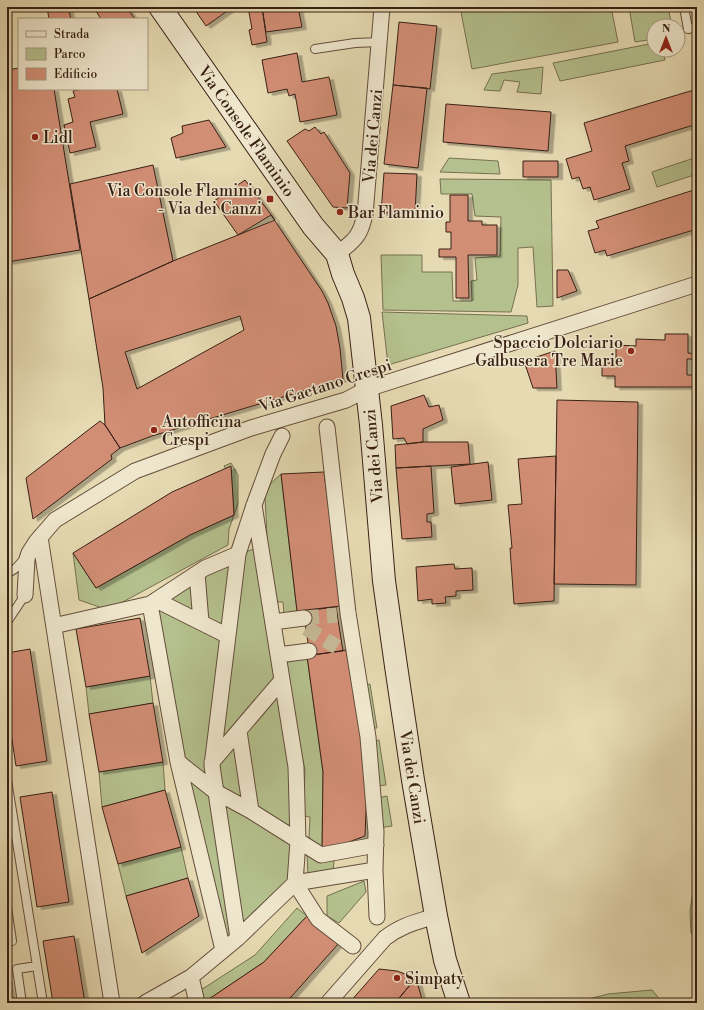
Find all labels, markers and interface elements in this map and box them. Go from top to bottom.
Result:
legend [18,18,148,90]
north arrow [646,18,686,58]
text: N [662,22,671,36]
text: Strada [54,27,90,42]
text: Parco [54,47,86,62]
street label: Via Console Flaminio [193,61,299,201]
text: Edificio [54,67,97,82]
street label: Via dei Canzi [359,88,387,185]
place label: Lidl [43,128,73,148]
marker: Lidl [30,132,40,142]
place label: Via Console Flaminio - Via dei Canzi [106,181,262,219]
marker: Via Console Flaminio - Via dei Canzi [265,194,275,204]
place label: Bar Flaminio [347,203,444,223]
marker: Bar Flaminio [335,207,345,217]
place label: Spaccio Dolciario Galbusera Tre Marie [475,333,623,371]
marker: Spaccio Dolciario Galbusera Tre Marie [626,346,636,356]
street label: Via Gaetano Crespi [255,355,394,417]
street label: Via dei Canzi [360,408,388,505]
place label: Autofficina Crespi [161,412,242,450]
marker: Autofficina Crespi [149,425,159,435]
street label: Via dei Canzi [395,728,429,825]
place label: Simpaty [405,969,464,989]
marker: Simpaty [392,973,402,983]

